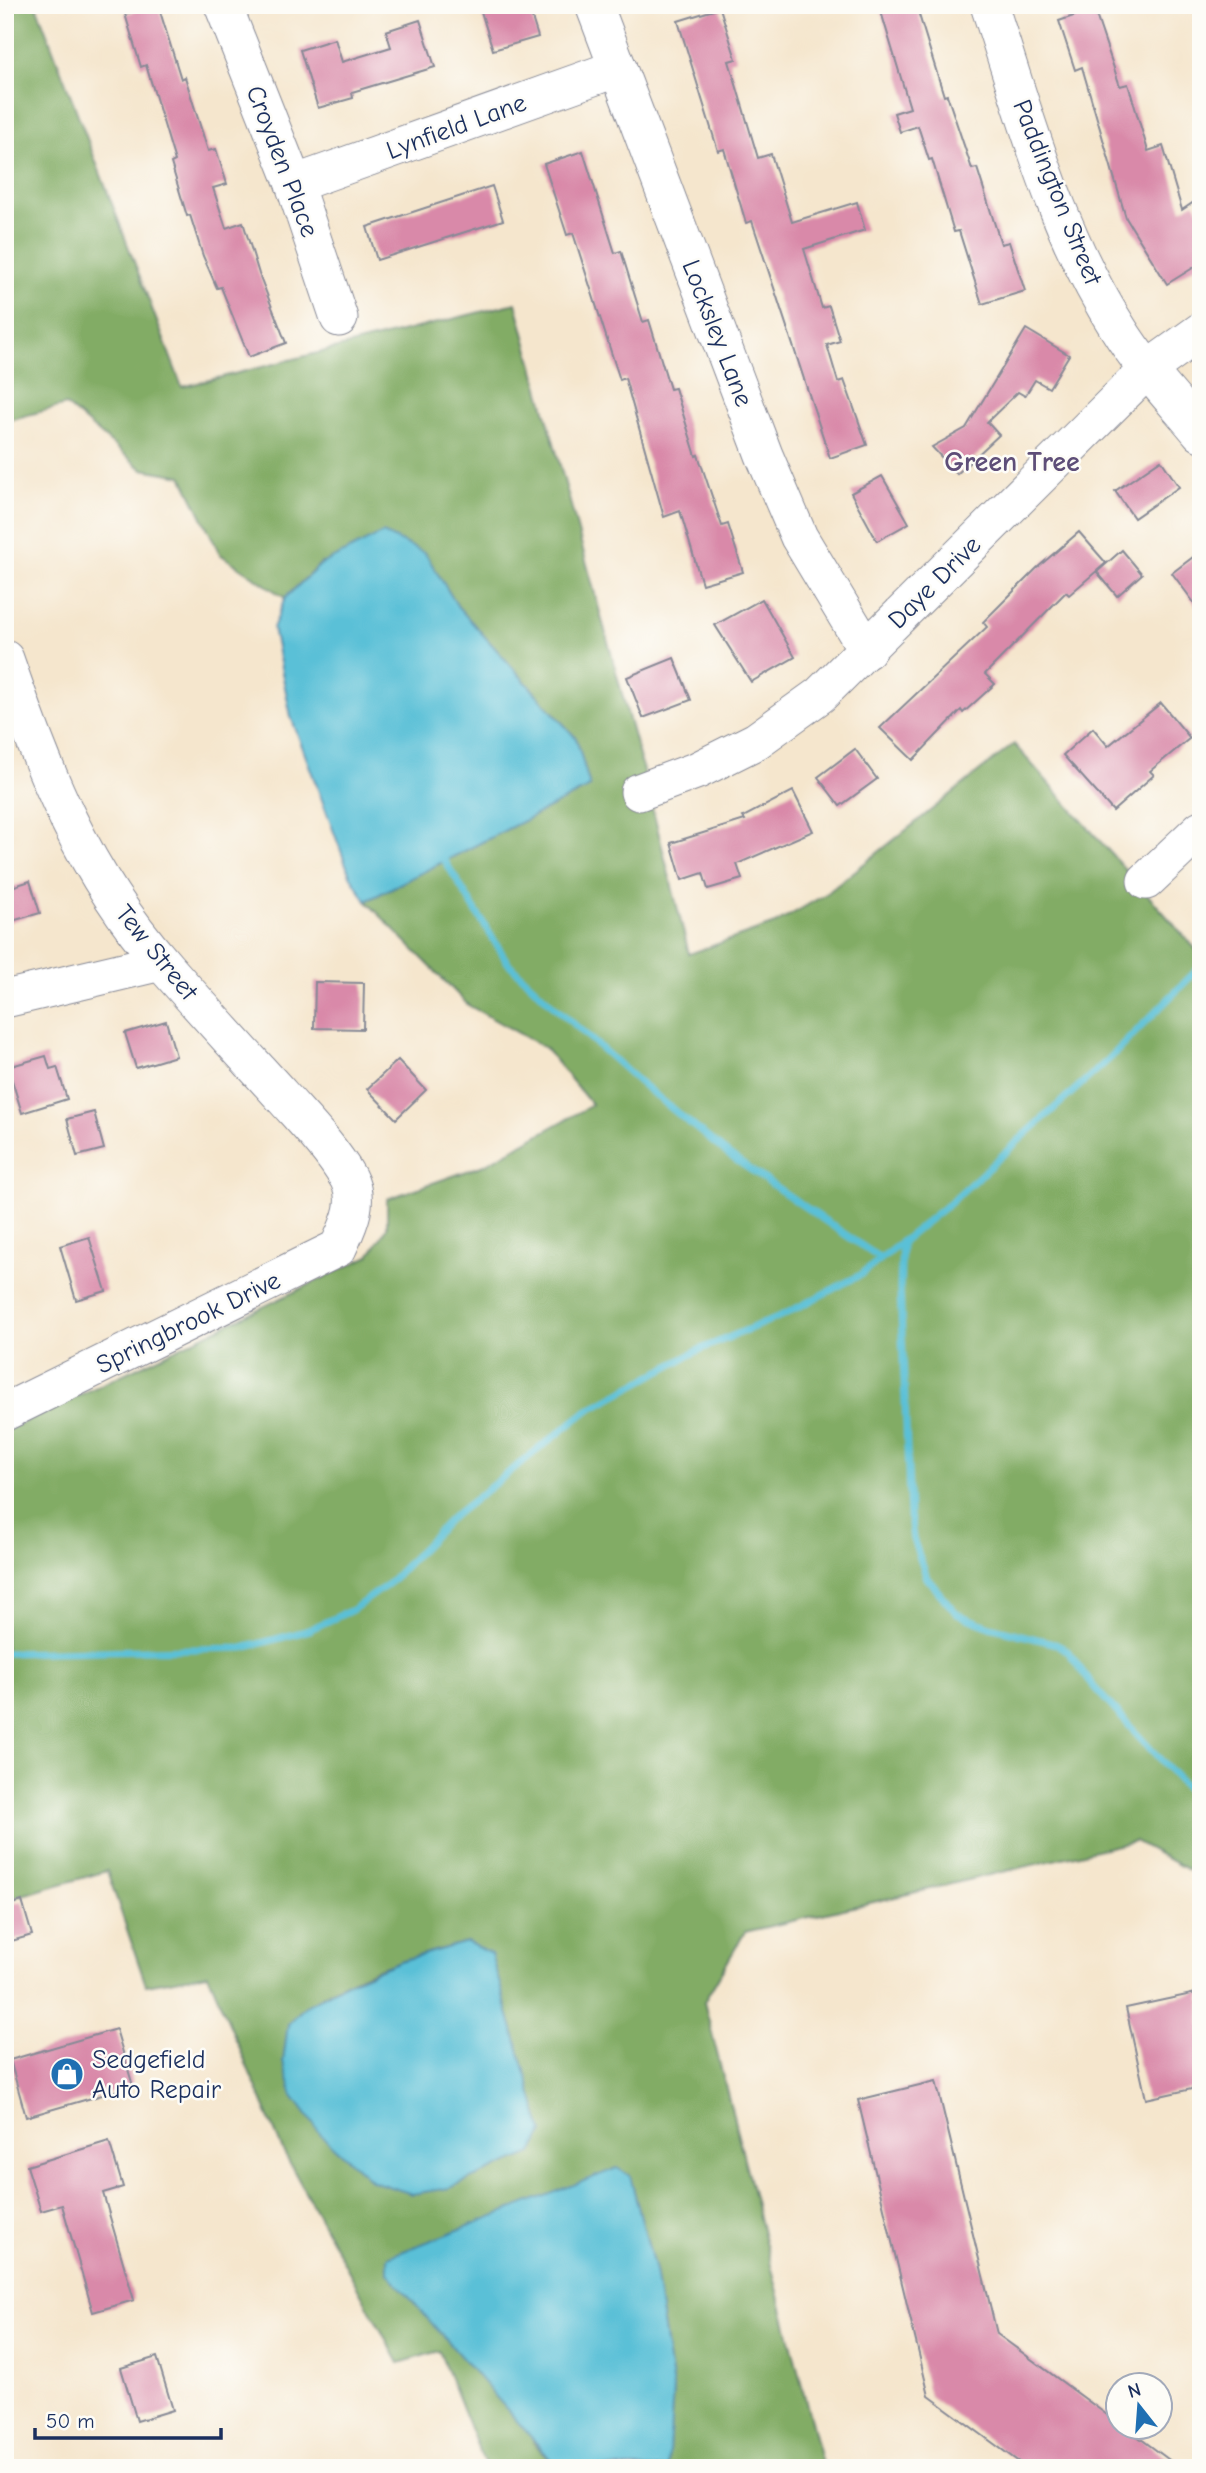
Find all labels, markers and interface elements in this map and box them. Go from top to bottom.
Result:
street label: Croyden Place [239,81,325,241]
street label: Lynfield Lane [382,88,530,166]
street label: Paddington Street [1006,95,1108,291]
street label: Locksley Lane [675,256,759,411]
district label: Green Tree [944,446,1080,478]
street label: Daye Drive [882,530,987,635]
street label: Tew Street [109,899,205,1008]
street label: Springbrook Drive [92,1265,285,1380]
place label: Sedgefield Auto Repair [92,2045,222,2105]
shop icon: Sedgefield Auto Repair [48,2055,86,2093]
north arrow [1104,2372,1174,2442]
text: N [1125,2378,1143,2403]
scale bar [35,2396,220,2440]
text: 50 m [46,2409,95,2433]

